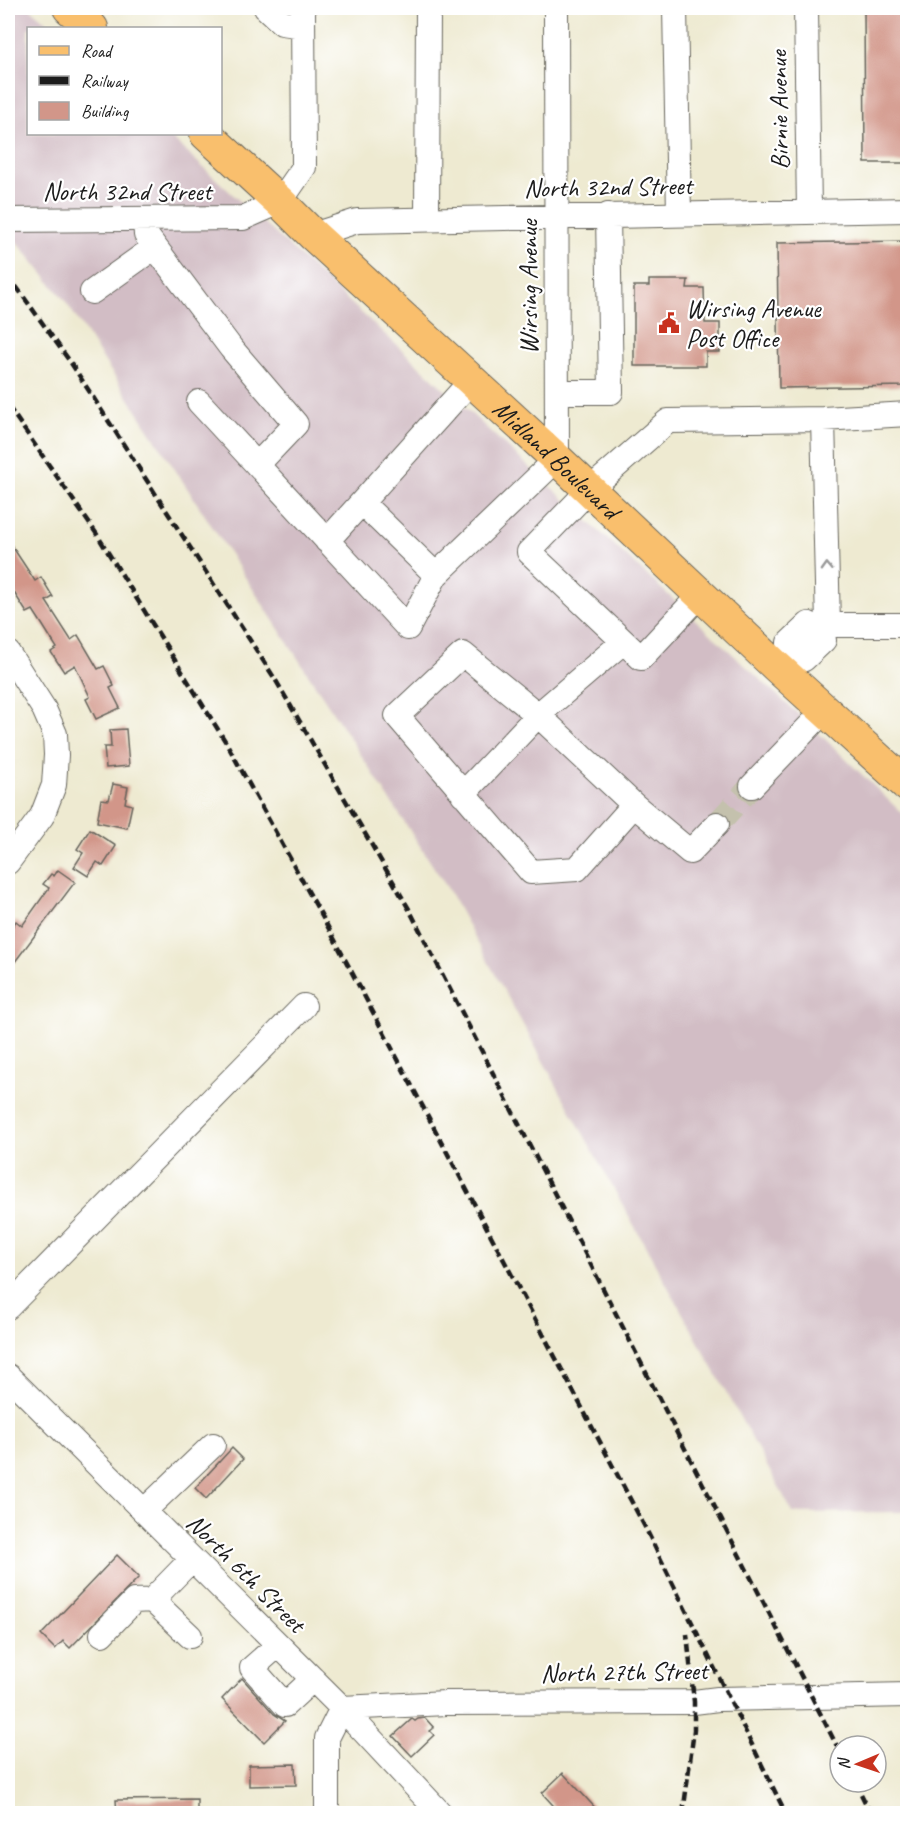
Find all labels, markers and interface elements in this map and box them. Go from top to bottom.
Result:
legend [27,27,222,135]
text: Road [81,40,114,62]
street label: Birnie Avenue [761,49,797,170]
text: Railway [81,70,129,92]
text: Building [81,100,130,122]
street label: North 32nd Street [523,169,695,205]
street label: North 32nd Street [43,175,214,208]
street label: Wirsing Avenue [512,218,545,354]
place label: Wirsing Avenue Post Office [686,292,822,355]
public building icon: Wirsing Avenue Post Office [657,311,681,335]
street label: Midland Boulevard [486,392,629,529]
one-way arrow [820,562,833,571]
street label: North 6th Street [179,1506,314,1641]
street label: North 27th Street [540,1654,710,1690]
north arrow [828,1734,888,1794]
text: N [834,1756,854,1770]

